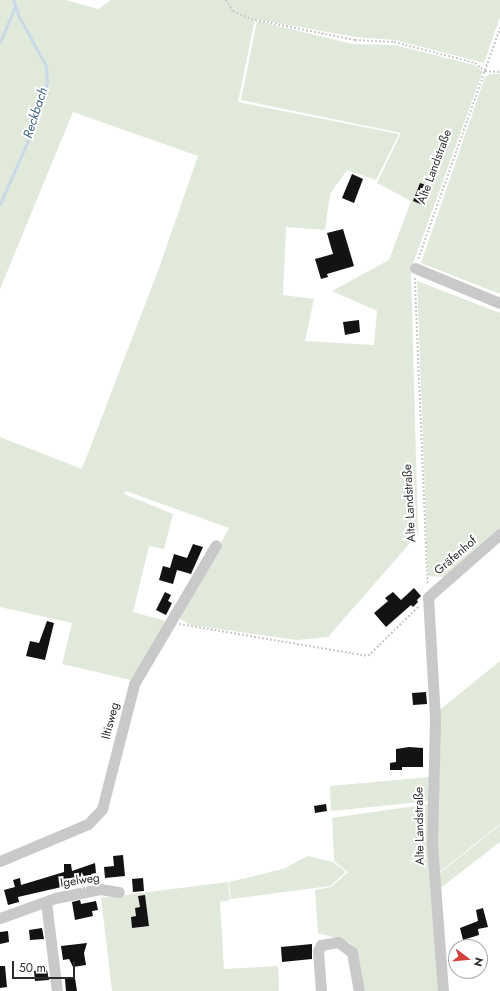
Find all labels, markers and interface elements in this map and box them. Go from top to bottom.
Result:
water label: Reckbach [21,86,51,140]
street label: Alte Landstraße [415,128,455,206]
street label: Alte Landstraße [401,464,419,542]
street label: Gräfenhof [432,534,480,578]
street label: Iltisweg [99,701,123,741]
street label: Alte Landstraße [412,787,428,865]
street label: Igelweg [59,871,101,891]
north arrow [448,939,488,979]
scale bar [14,953,77,979]
text: N [470,956,487,968]
text: 50 m [19,959,46,977]

